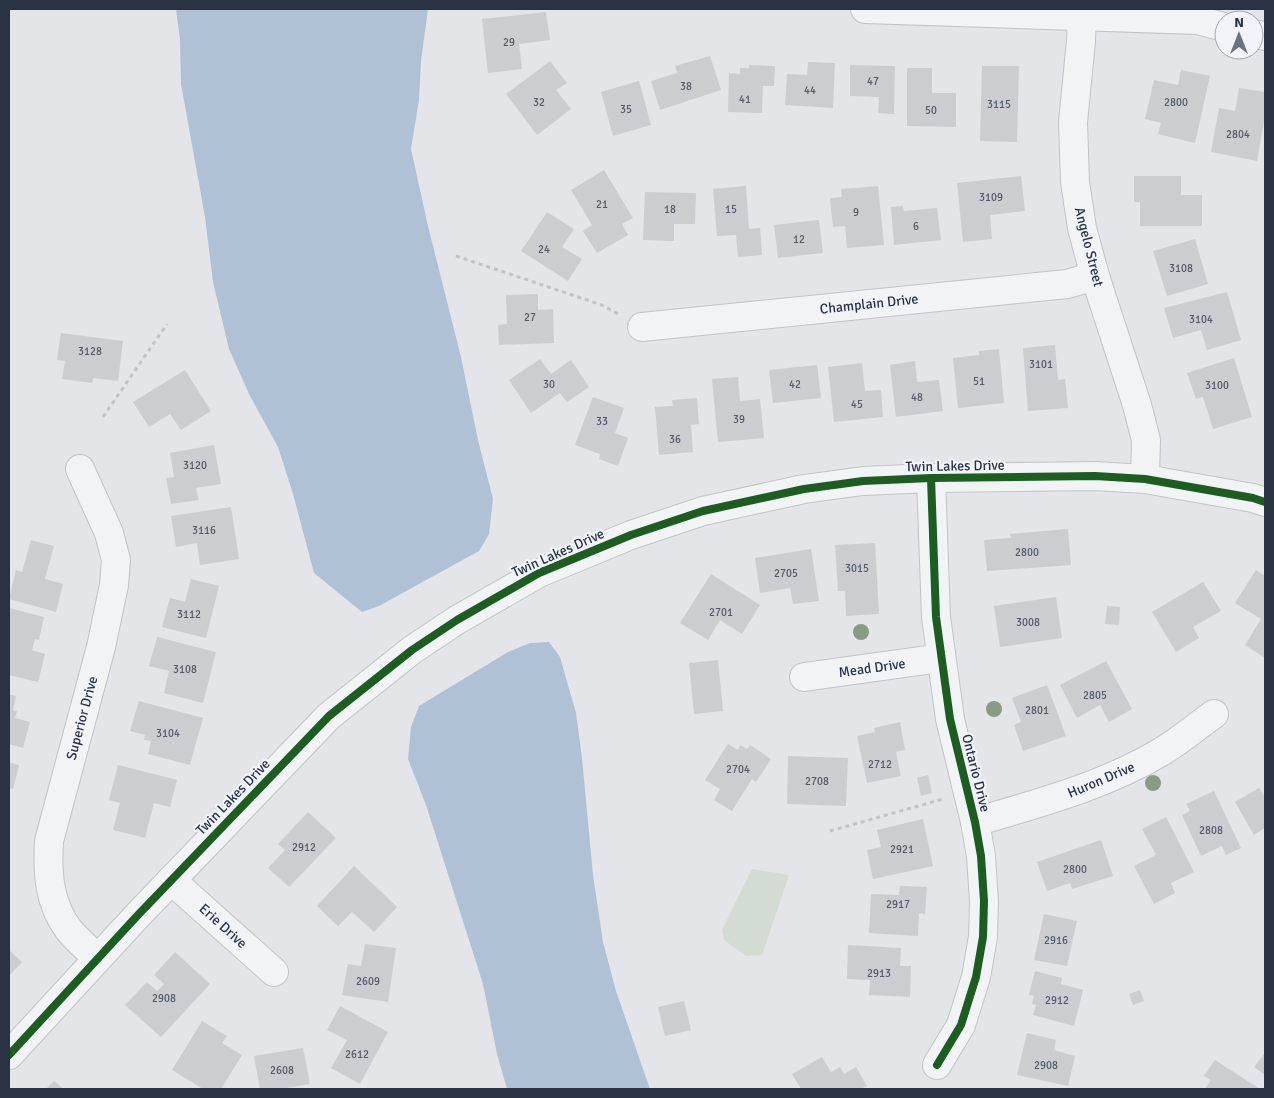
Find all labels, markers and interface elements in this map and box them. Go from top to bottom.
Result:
north arrow [1214,10,1264,60]
text: N [1234,14,1244,31]
house number: 29 [503,36,515,49]
house number: 47 [867,75,879,88]
house number: 38 [680,80,692,93]
house number: 44 [804,84,816,97]
house number: 41 [739,93,751,106]
house number: 32 [533,96,545,109]
house number: 2800 [1164,96,1188,109]
house number: 3115 [987,98,1011,111]
house number: 35 [620,103,632,116]
house number: 50 [925,104,937,117]
house number: 2804 [1226,128,1250,141]
house number: 3109 [979,191,1003,204]
house number: 21 [596,198,608,211]
house number: 18 [664,203,676,216]
house number: 15 [725,203,737,216]
street label: Angelo Street [1071,205,1107,289]
house number: 9 [853,206,859,219]
house number: 6 [913,220,919,233]
house number: 12 [793,233,805,246]
house number: 24 [538,243,550,256]
house number: 3108 [1169,262,1193,275]
street label: Champlain Drive [819,290,919,318]
house number: 27 [524,311,536,324]
house number: 3104 [1189,313,1213,326]
house number: 3128 [78,345,102,358]
house number: 3101 [1029,358,1053,371]
house number: 51 [973,375,985,388]
house number: 30 [543,378,555,391]
house number: 42 [789,378,801,391]
house number: 3100 [1205,379,1229,392]
house number: 48 [911,391,923,404]
house number: 45 [851,398,863,411]
house number: 39 [733,413,745,426]
house number: 33 [596,415,608,428]
house number: 36 [669,433,681,446]
street label: Twin Lakes Drive [905,457,1005,475]
house number: 3120 [183,459,207,472]
house number: 3116 [192,524,216,537]
street label: Twin Lakes Drive [509,525,607,581]
house number: 2800 [1015,546,1039,559]
house number: 3015 [845,562,869,575]
house number: 2705 [774,567,798,580]
house number: 2701 [709,606,733,619]
house number: 3112 [177,608,201,621]
house number: 3008 [1016,616,1040,629]
street label: Mead Drive [838,655,906,681]
house number: 3108 [173,663,197,676]
street label: Superior Drive [63,674,101,762]
house number: 2805 [1083,689,1107,702]
house number: 2801 [1025,704,1049,717]
house number: 3104 [156,727,180,740]
street label: Ontario Drive [958,732,994,814]
street label: Twin Lakes Drive [192,755,274,839]
house number: 2712 [868,758,892,771]
street label: Huron Drive [1065,758,1137,802]
house number: 2704 [726,763,750,776]
house number: 2708 [805,775,829,788]
house number: 2808 [1199,824,1223,837]
house number: 2912 [292,841,316,854]
house number: 2921 [890,843,914,856]
house number: 2800 [1063,863,1087,876]
house number: 2917 [886,898,910,911]
street label: Erie Drive [196,900,250,952]
house number: 2916 [1044,934,1068,947]
house number: 2913 [867,967,891,980]
house number: 2609 [356,975,380,988]
house number: 2908 [152,992,176,1005]
house number: 2912 [1045,994,1069,1007]
house number: 2612 [345,1048,369,1061]
house number: 2908 [1034,1059,1058,1072]
house number: 2608 [270,1064,294,1077]

